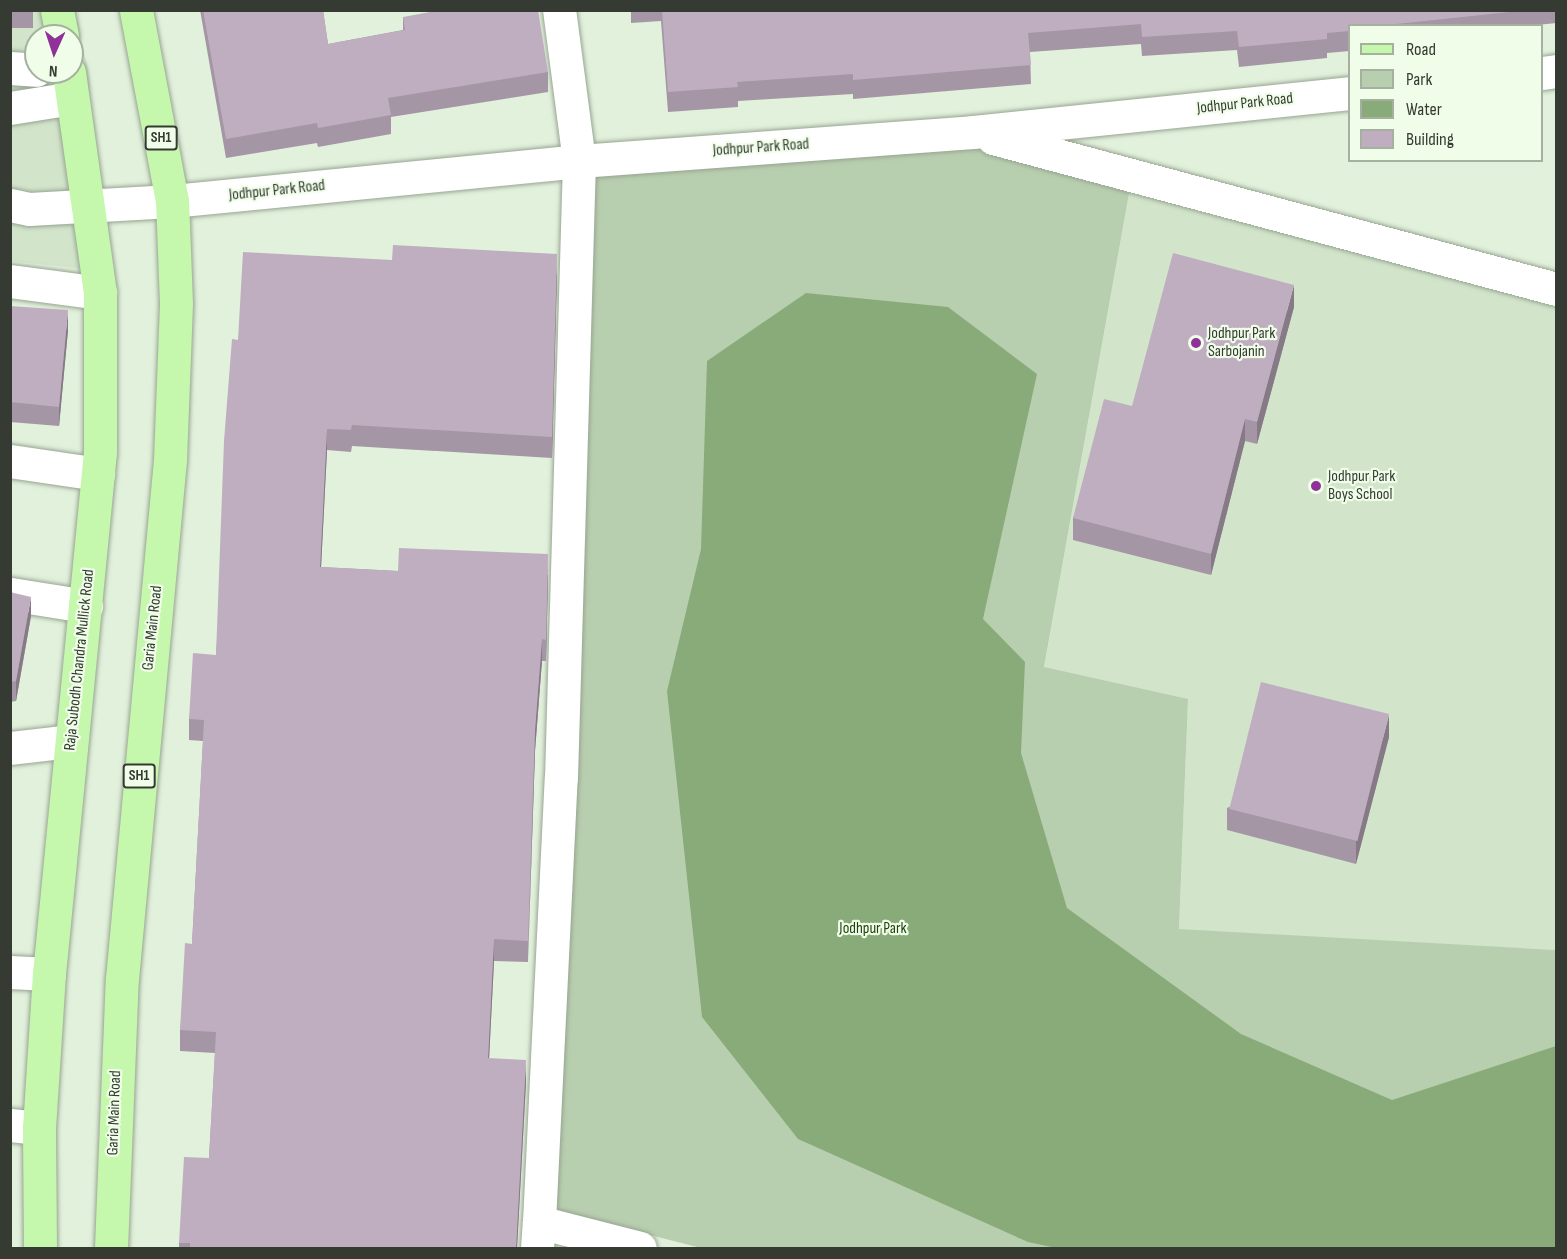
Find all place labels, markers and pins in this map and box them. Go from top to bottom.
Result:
place label: Jodhpur Park Sarbojanin [1208,324,1275,362]
marker: Jodhpur Park Sarbojanin [1189,336,1203,350]
place label: Jodhpur Park Boys School [1328,467,1395,505]
marker: Jodhpur Park Boys School [1309,479,1323,493]

